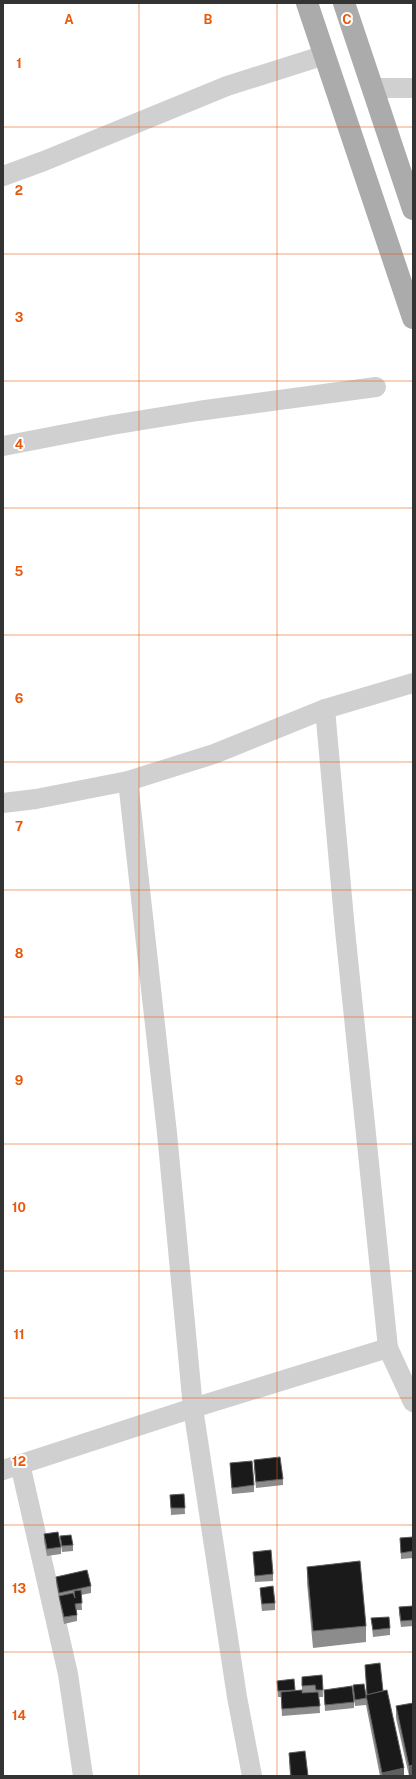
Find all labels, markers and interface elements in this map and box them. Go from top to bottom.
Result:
text: A [64,12,74,27]
text: B [204,12,213,27]
text: C [342,12,352,27]
text: 1 [16,56,22,71]
text: 2 [15,183,23,198]
text: 3 [15,310,24,325]
text: 4 [15,437,24,452]
text: 5 [15,564,24,579]
text: 6 [15,691,24,706]
text: 7 [15,819,23,834]
text: 8 [15,946,24,961]
text: 9 [15,1073,23,1088]
text: 10 [12,1200,26,1215]
text: 11 [13,1327,25,1342]
text: 12 [12,1454,26,1469]
text: 13 [12,1581,26,1596]
text: 14 [12,1708,27,1723]

